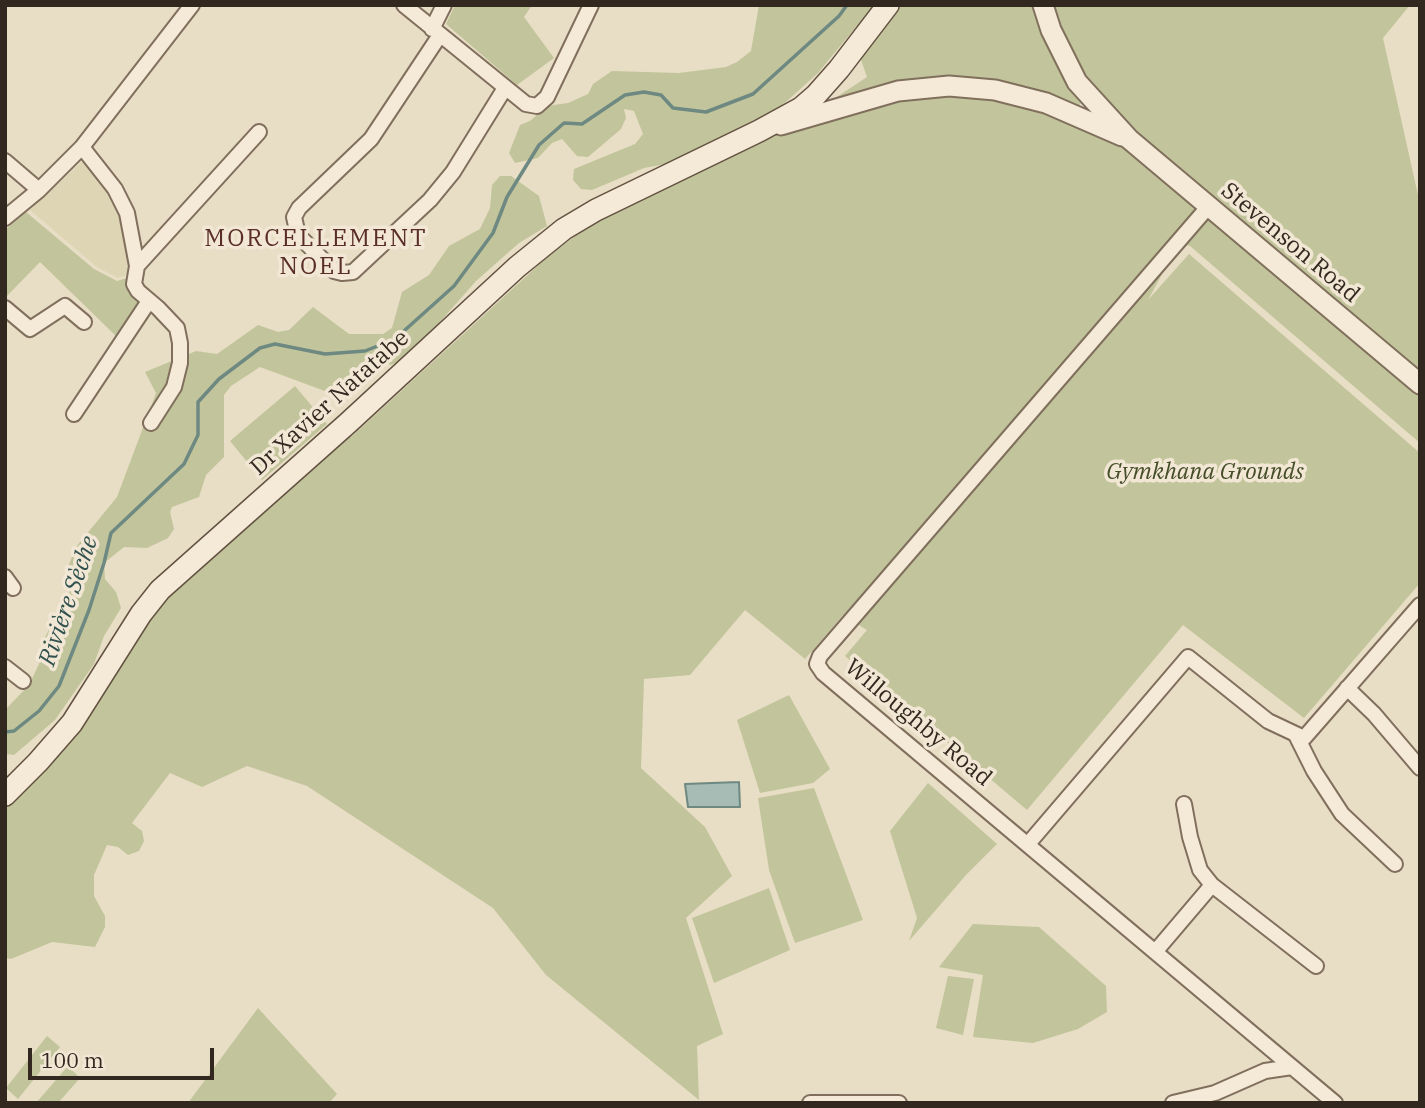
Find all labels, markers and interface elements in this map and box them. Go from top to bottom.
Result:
street label: Stevenson Road [1215,177,1365,309]
district label: MORCELLEMENT NOEL [206,225,426,281]
street label: Dr Xavier Natatabe [245,325,415,481]
park label: Gymkhana Grounds [1106,458,1304,486]
water label: Rivière Sèche [33,532,105,670]
street label: Willoughby Road [839,654,997,792]
scale bar [32,1034,217,1078]
text: 100 m [41,1046,104,1074]

